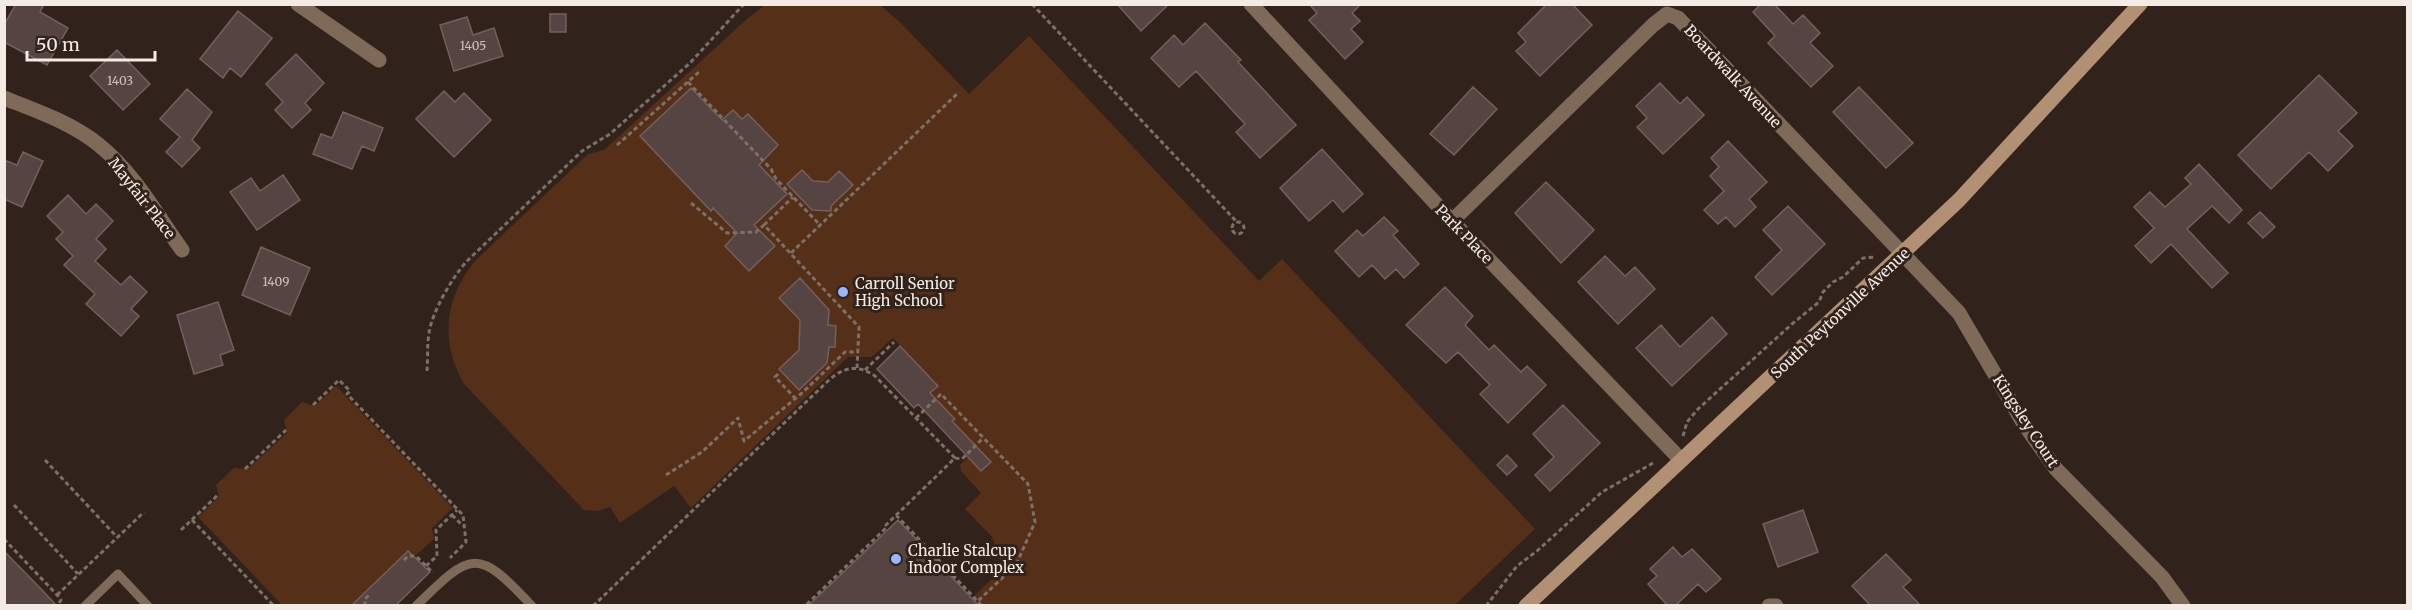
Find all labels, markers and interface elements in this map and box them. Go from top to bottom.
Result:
street label: Boardwalk Avenue [1680,21,1786,132]
scale bar [27,24,154,62]
text: 50 m [36,33,80,56]
house number: 1405 [460,38,486,53]
house number: 1403 [107,73,133,88]
street label: Mayfair Place [104,154,180,243]
street label: Park Place [1431,201,1497,267]
street label: South Peytonville Avenue [1767,244,1914,382]
house number: 1409 [263,274,289,289]
place label: Carroll Senior High School [855,274,955,310]
marker: Carroll Senior High School [836,285,850,299]
street label: Kingsley Court [1989,371,2063,471]
place label: Charlie Stalcup Indoor Complex [908,541,1024,577]
marker: Charlie Stalcup Indoor Complex [889,552,903,566]

